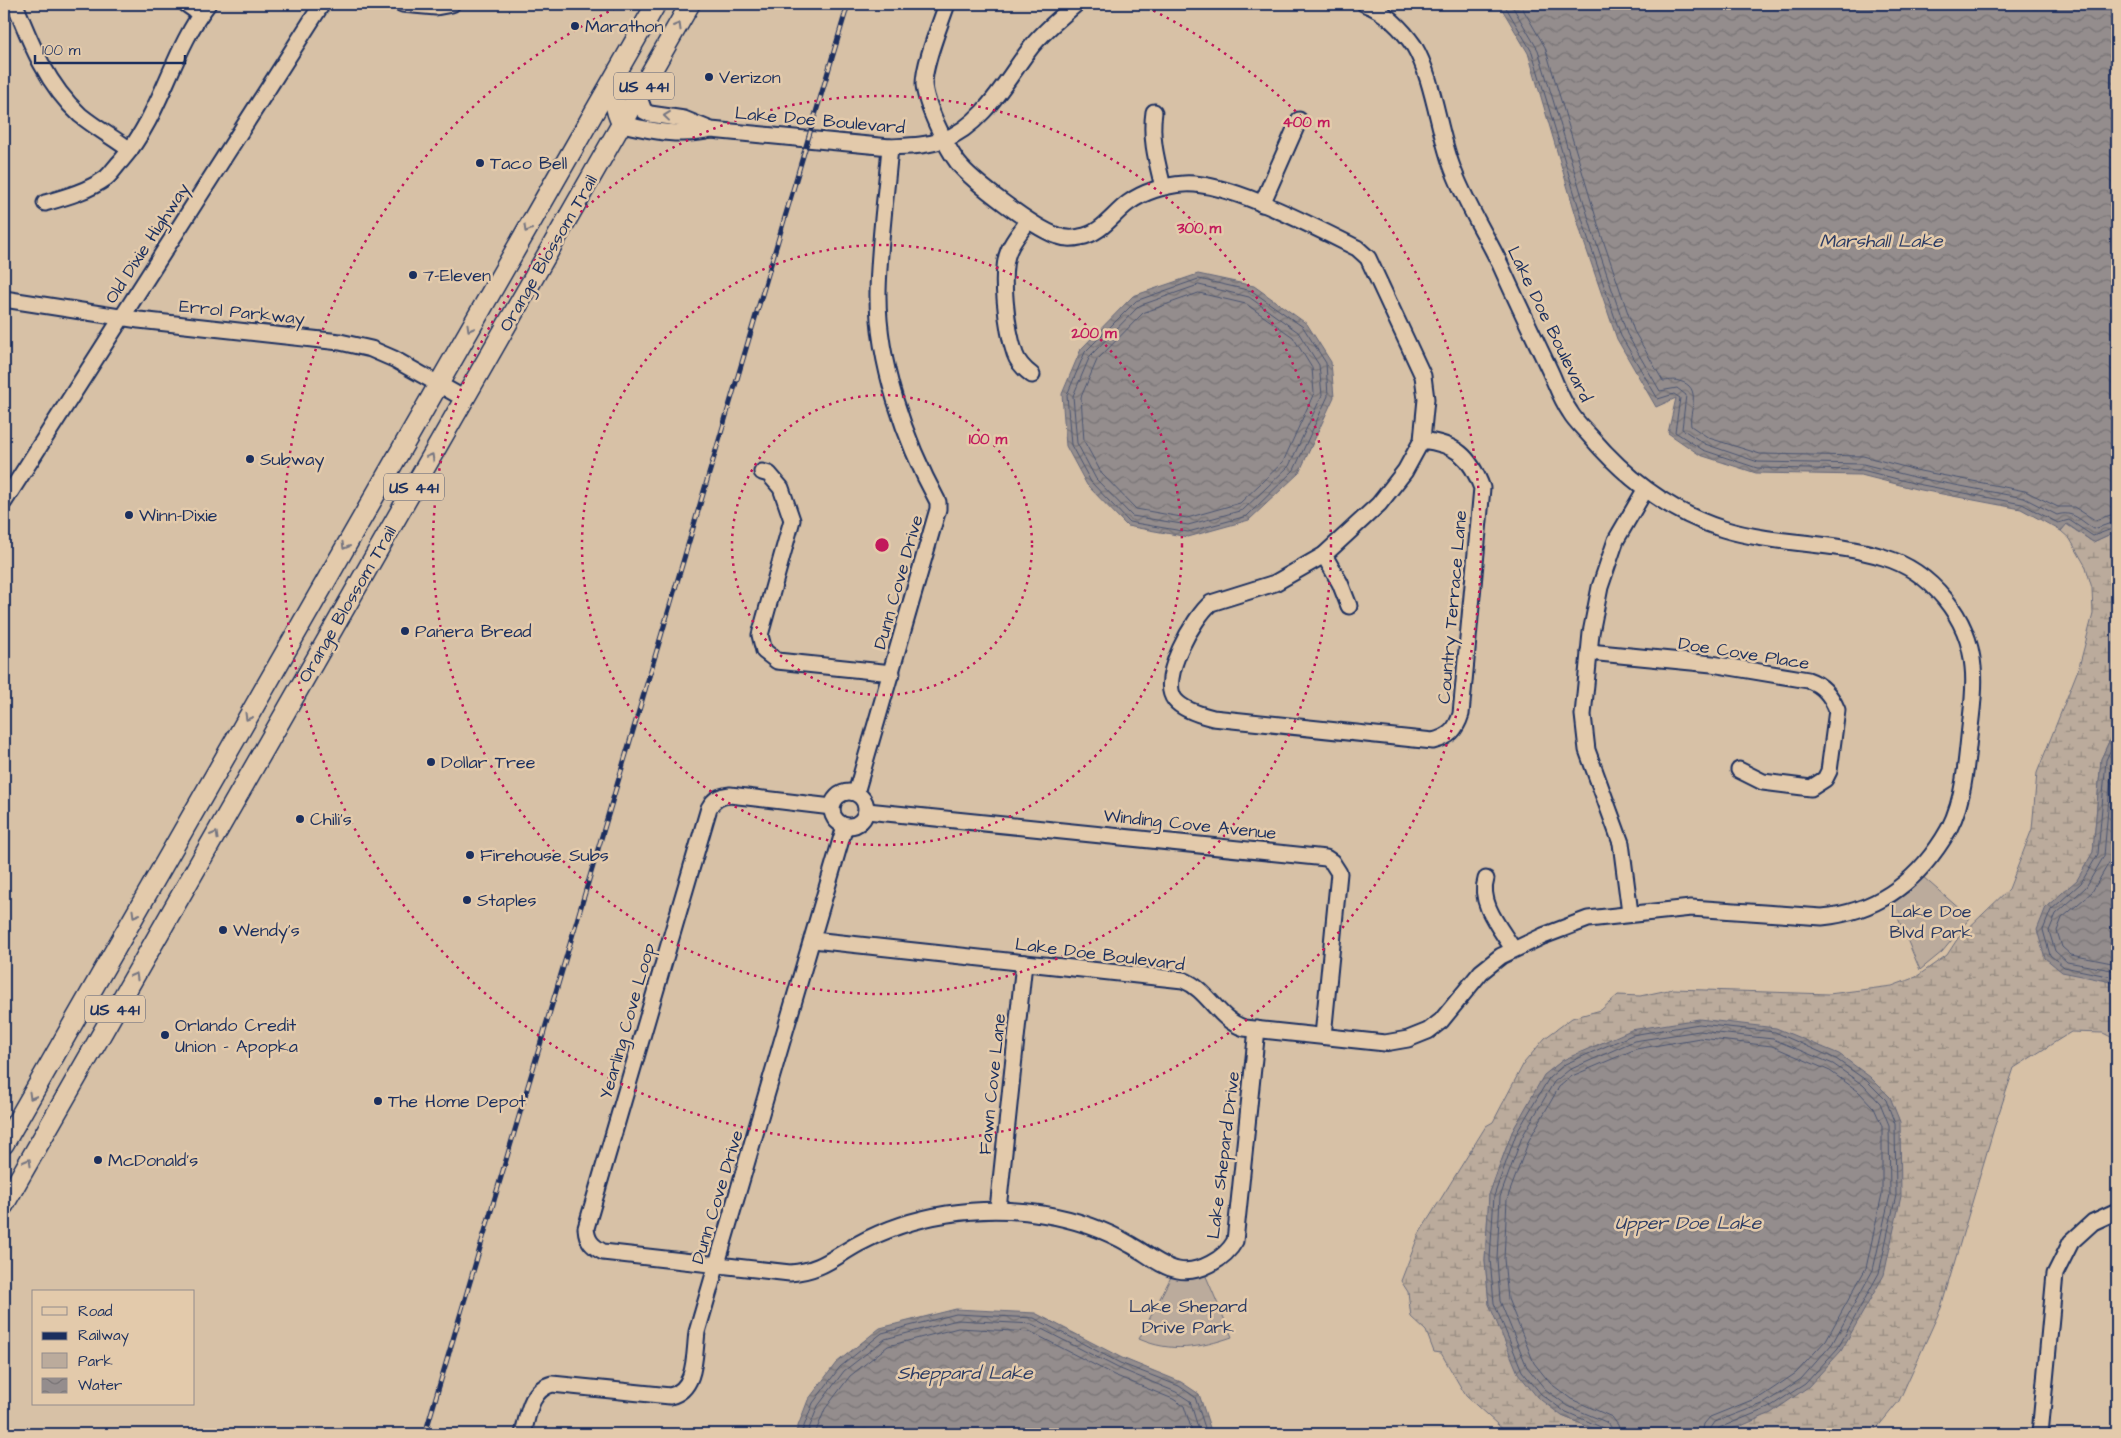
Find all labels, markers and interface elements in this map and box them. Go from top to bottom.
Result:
place label: Marathon [585,14,663,39]
marker: Marathon [569,20,581,32]
one-way arrow [672,22,682,31]
scale bar [35,32,185,64]
text: 100 m [42,40,81,61]
place label: Verizon [719,65,781,90]
marker: Verizon [703,71,715,83]
road number: US 441 [614,72,674,100]
street label: Lake Doe Boulevard [734,101,906,140]
one-way arrow [663,111,671,122]
text: 400 m [1283,112,1330,133]
place label: Taco Bell [490,151,567,176]
marker: Taco Bell [474,157,486,169]
street label: Orange Blossom Trail [493,170,605,337]
street label: Old Dixie Highway [99,178,197,309]
text: 300 m [1176,218,1221,239]
one-way arrow [523,223,533,232]
water label: Marshall Lake [1820,228,1944,255]
street label: Lake Doe Boulevard [1501,242,1598,406]
place label: 7-Eleven [423,263,491,288]
marker: 7-Eleven [407,269,419,281]
street label: Errol Parkway [178,293,306,333]
one-way arrow [467,322,477,331]
text: 200 m [1070,323,1117,344]
text: 100 m [969,429,1008,450]
place label: Subway [260,447,325,473]
marker: Subway [244,453,256,465]
one-way arrow [425,454,435,463]
road number: US 441 [384,474,444,501]
place label: Winn-Dixie [139,503,218,528]
marker: Winn-Dixie [123,509,135,521]
street label: Country Terrace Lane [1432,509,1474,705]
street label: Dunn Cove Drive [867,512,930,652]
street label: Orange Blossom Trail [292,521,404,688]
centre of rings [873,536,891,554]
one-way arrow [342,541,352,550]
place label: Panera Bread [415,619,532,644]
marker: Panera Bread [399,625,411,637]
street label: Doe Cove Place [1677,631,1812,676]
one-way arrow [244,712,254,721]
place label: Dollar Tree [441,750,536,775]
marker: Dollar Tree [425,756,437,768]
street label: Winding Cove Avenue [1102,803,1278,847]
place label: Chili's [310,807,352,832]
marker: Chili's [294,813,306,825]
one-way arrow [209,831,219,840]
place label: Firehouse Subs [480,843,609,868]
marker: Firehouse Subs [464,849,476,861]
place label: Staples [477,888,537,913]
marker: Staples [461,894,473,906]
park label: Lake Doe Blvd Park [1889,899,1973,945]
one-way arrow [131,908,141,917]
place label: Wendy's [233,918,300,944]
marker: Wendy's [217,924,229,936]
street label: Lake Doe Boulevard [1014,932,1186,977]
street label: Yearling Cove Loop [593,940,663,1102]
one-way arrow [128,972,138,981]
road number: US 441 [85,996,145,1022]
street label: Fawn Cove Lane [973,1012,1012,1156]
place label: Orlando Credit Union - Apopka [175,1013,298,1059]
marker: Orlando Credit Union - Apopka [159,1029,171,1041]
street label: Lake Shepard Drive [1201,1070,1246,1240]
place label: The Home Depot [388,1089,527,1114]
one-way arrow [28,1090,38,1099]
marker: The Home Depot [372,1095,384,1107]
street label: Dunn Cove Drive [685,1127,750,1267]
place label: McDonald's [108,1148,198,1173]
marker: McDonald's [92,1154,104,1166]
one-way arrow [22,1159,32,1168]
water label: Upper Doe Lake [1615,1210,1763,1237]
legend [32,1290,195,1406]
park label: Lake Shepard Drive Park [1129,1294,1247,1340]
text: Road [78,1301,113,1322]
text: Railway [78,1325,129,1347]
text: Park [78,1351,113,1372]
water label: Sheppard Lake [897,1360,1034,1387]
text: Water [78,1375,122,1396]

